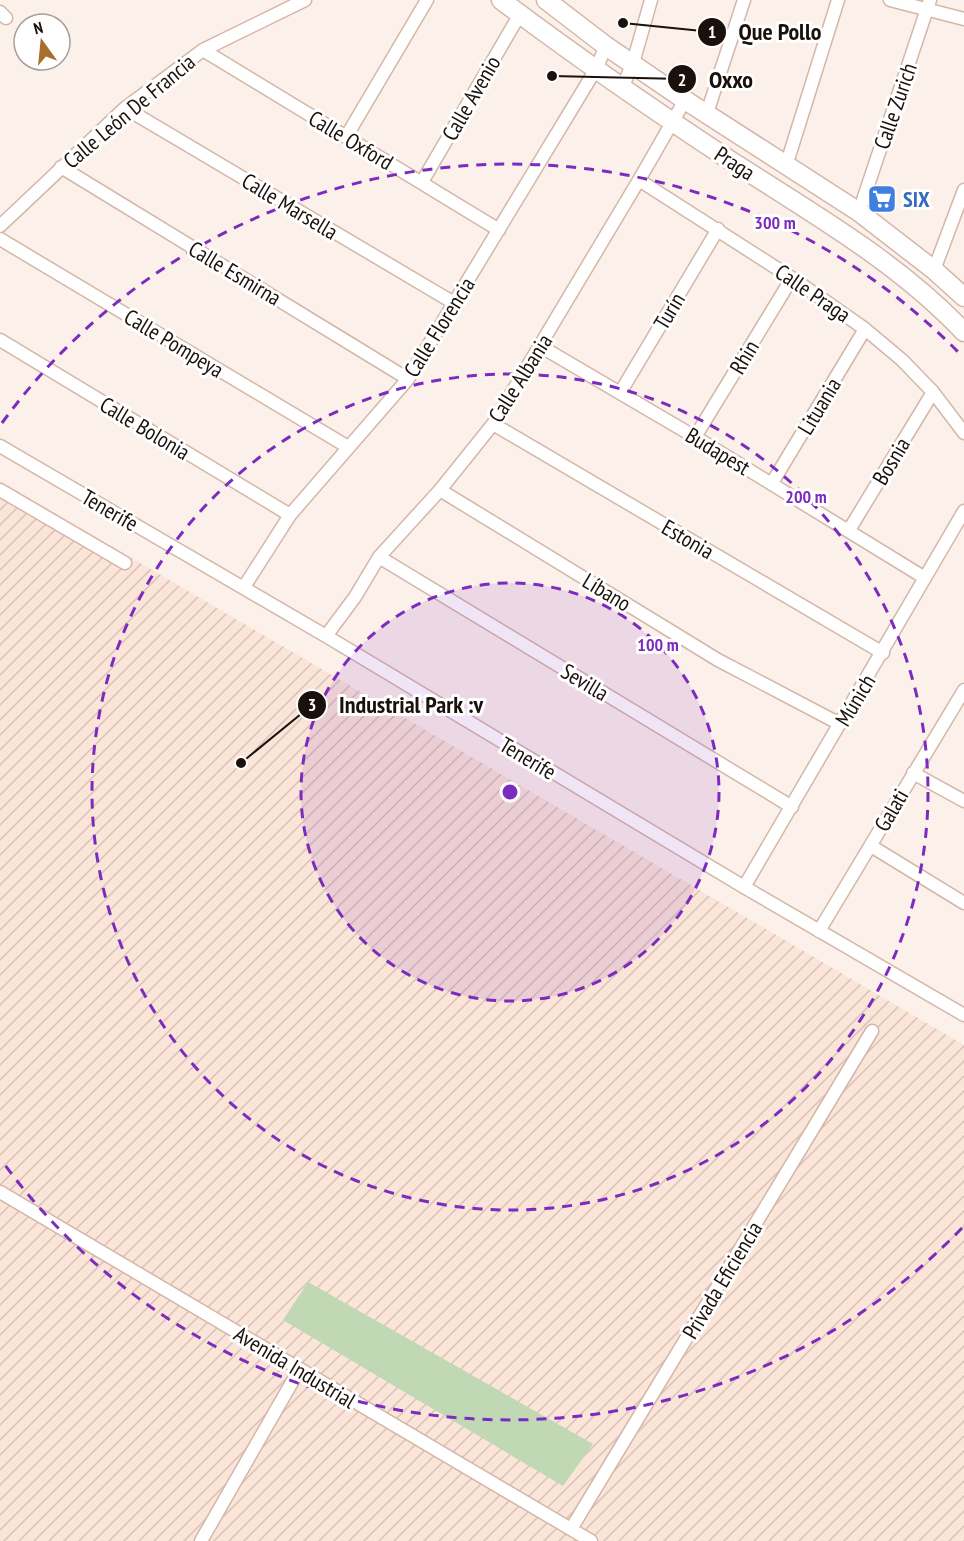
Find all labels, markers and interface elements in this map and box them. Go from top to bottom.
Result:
callout: Que Pollo [697,11,834,53]
north arrow [12,12,72,72]
text: Que Pollo [739,16,822,47]
text: N [31,17,45,38]
text: 1 [708,20,716,43]
street label: Calle León De Francia [57,48,201,174]
street label: Calle Avenio [436,51,506,145]
callout: Oxxo [667,58,765,100]
street label: Calle Zurich [867,59,923,153]
text: Oxxo [709,64,753,95]
text: 2 [678,68,686,91]
street label: Calle Oxford [304,104,398,176]
street label: Praga [710,140,760,186]
street label: Calle Marsella [237,166,343,246]
supermarket icon: SIX [866,183,898,215]
place label: SIX [903,185,930,213]
text: 300 m [754,211,796,234]
street label: Calle Esmirna [184,234,286,312]
street label: Calle Praga [770,258,856,328]
street label: Calle Florencia [397,272,481,382]
street label: Turín [647,288,691,334]
street label: Calle Pompeya [119,302,229,384]
street label: Calle Albania [482,329,558,427]
street label: Rhin [723,335,765,379]
street label: Lituania [791,372,847,440]
street label: Calle Bolonia [95,390,195,466]
street label: Budapest [681,421,755,481]
street label: Bosnia [866,432,916,490]
street label: Tenerife [77,483,143,537]
text: 200 m [785,485,827,508]
street label: Estonia [657,513,719,565]
street label: Líbano [578,567,636,617]
text: 100 m [637,633,679,656]
street label: Sevilla [556,657,614,707]
street label: Múnich [829,669,881,731]
callout: Industrial Park :v [297,684,495,726]
text: Industrial Park :v [339,689,483,720]
text: 3 [308,693,316,716]
street label: Tenerife [495,730,561,786]
centre of rings [500,782,520,802]
street label: Galati [868,784,914,836]
street label: Privada Eficiencia [676,1216,768,1344]
street label: Avenida Industrial [229,1320,362,1415]

